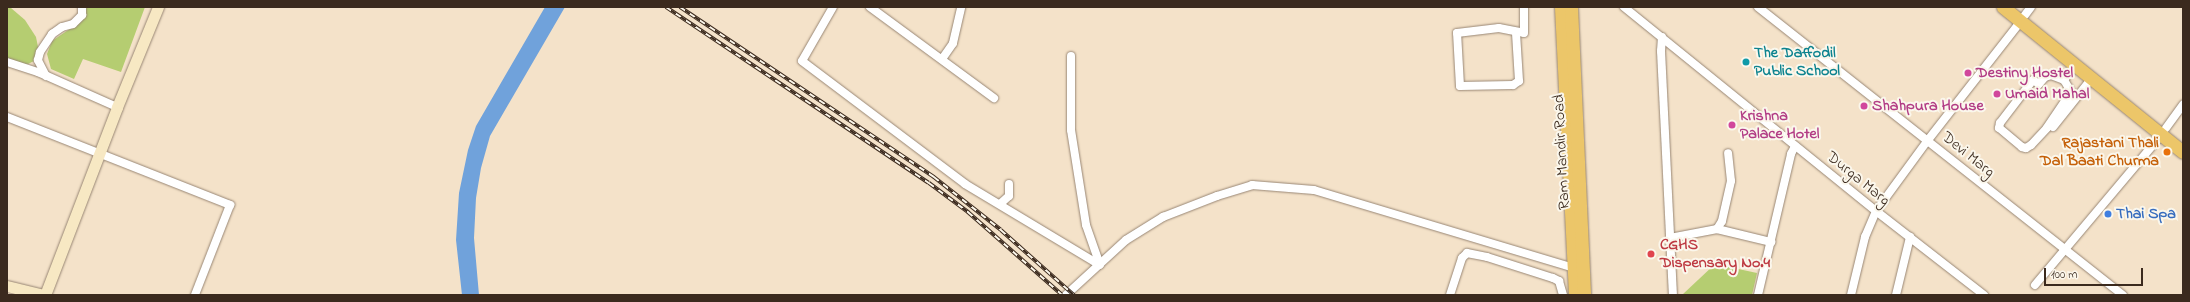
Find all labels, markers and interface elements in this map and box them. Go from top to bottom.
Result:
place label: The Daffodil Public School [1754,43,1840,81]
marker: The Daffodil Public School [1741,57,1751,67]
place label: Destiny Hostel [1976,63,2073,83]
marker: Destiny Hostel [1963,68,1973,78]
place label: Umaid Mahal [2005,84,2089,104]
marker: Umaid Mahal [1992,89,2002,99]
street label: Ram Mandir Road [1549,94,1575,210]
place label: Shahpura House [1872,96,1984,116]
marker: Shahpura House [1859,101,1869,111]
place label: Krishna Palace Hotel [1740,106,1819,144]
marker: Krishna Palace Hotel [1727,120,1737,130]
street label: Devi Marg [1938,128,1998,182]
place label: Rajastani Thali Dal Baati Churma [2040,133,2159,171]
marker: Rajastani Thali Dal Baati Churma [2162,147,2172,157]
street label: Durga Marg [1822,148,1894,210]
place label: Thai Spa [2116,204,2176,224]
marker: Thai Spa [2103,209,2113,219]
place label: CGHS Dispensary No.4 [1660,235,1770,273]
marker: CGHS Dispensary No.4 [1645,248,1657,260]
scale bar [2046,260,2145,286]
text: 100 m [2051,266,2078,284]

